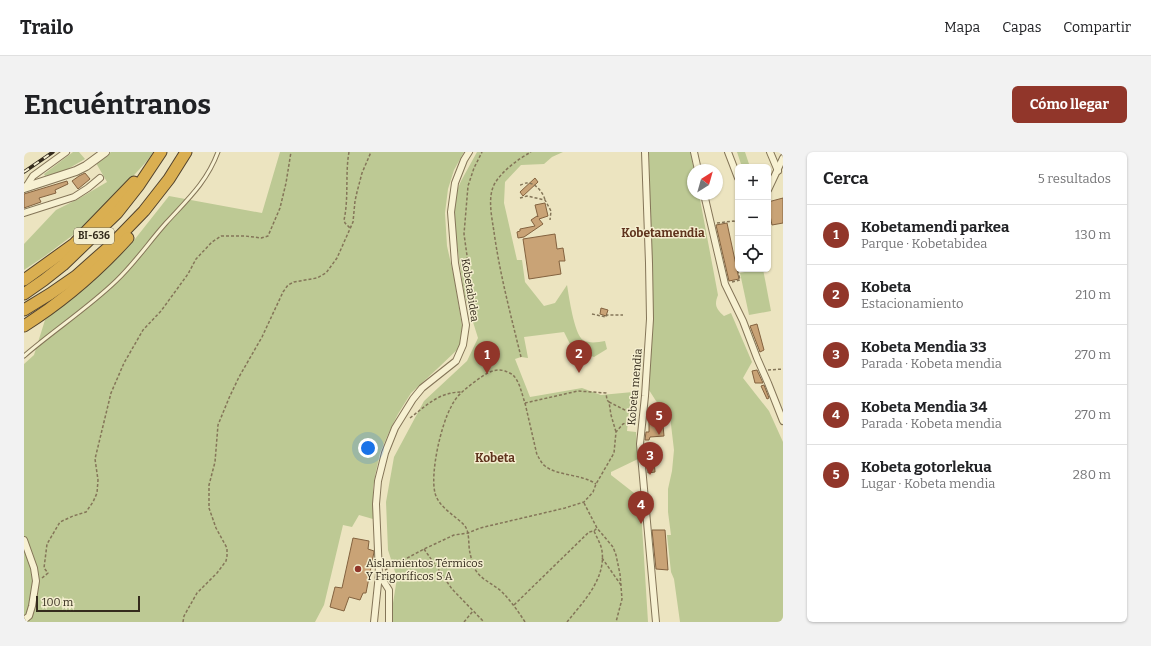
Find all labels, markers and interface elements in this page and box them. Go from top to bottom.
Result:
text: Trailo [20,16,73,39]
text: Mapa [944,19,980,36]
text: Capas [1002,19,1041,36]
text: Compartir [1063,19,1131,36]
button: Cómo llegar [1012,86,1127,123]
text: Encuéntranos [24,88,211,121]
north arrow [687,164,723,200]
map controls [735,164,771,272]
button: + [735,164,771,200]
text: Cerca [823,168,868,189]
text: 5 resultados [1038,171,1111,186]
button: − [735,200,771,236]
text: Kobetamendi parkea [861,218,1009,236]
district label: Kobetamendia [621,226,705,240]
text: 1 [833,227,839,242]
text: 130 m [1075,227,1111,242]
road number: BI-636 [74,228,114,244]
button: locate [735,236,771,272]
text: Parque · Kobetabidea [861,236,987,251]
street label: Kobetabidea [459,257,481,323]
text: Kobeta [861,278,911,296]
text: 2 [832,287,840,302]
text: 210 m [1075,287,1111,302]
text: Estacionamiento [861,296,964,311]
text: Kobeta Mendia 33 [861,338,987,356]
pin: 2 [566,340,592,373]
pin: 1 [474,341,500,374]
text: 3 [832,347,840,362]
text: 270 m [1074,347,1111,362]
street label: Kobeta mendia [625,348,645,426]
text: Parada · Kobeta mendia [861,356,1002,371]
text: Kobeta Mendia 34 [861,398,987,416]
pin: 5 [646,402,672,435]
text: 4 [832,407,840,422]
text: 270 m [1074,407,1111,422]
text: Parada · Kobeta mendia [861,416,1002,431]
your location [358,438,378,458]
pin: 3 [637,442,663,475]
district label: Kobeta [475,451,515,465]
text: Kobeta gotorlekua [861,458,992,476]
text: 5 [832,467,840,482]
text: 280 m [1073,467,1111,482]
text: Lugar · Kobeta mendia [861,476,995,491]
pin: 4 [628,491,654,524]
place label: Aislamientos Térmicos Y Frigoríficos S A [366,557,483,583]
marker: Aislamientos Térmicos Y Frigoríficos S A [353,564,363,574]
scale bar [36,594,140,613]
text: 100 m [42,596,73,609]

